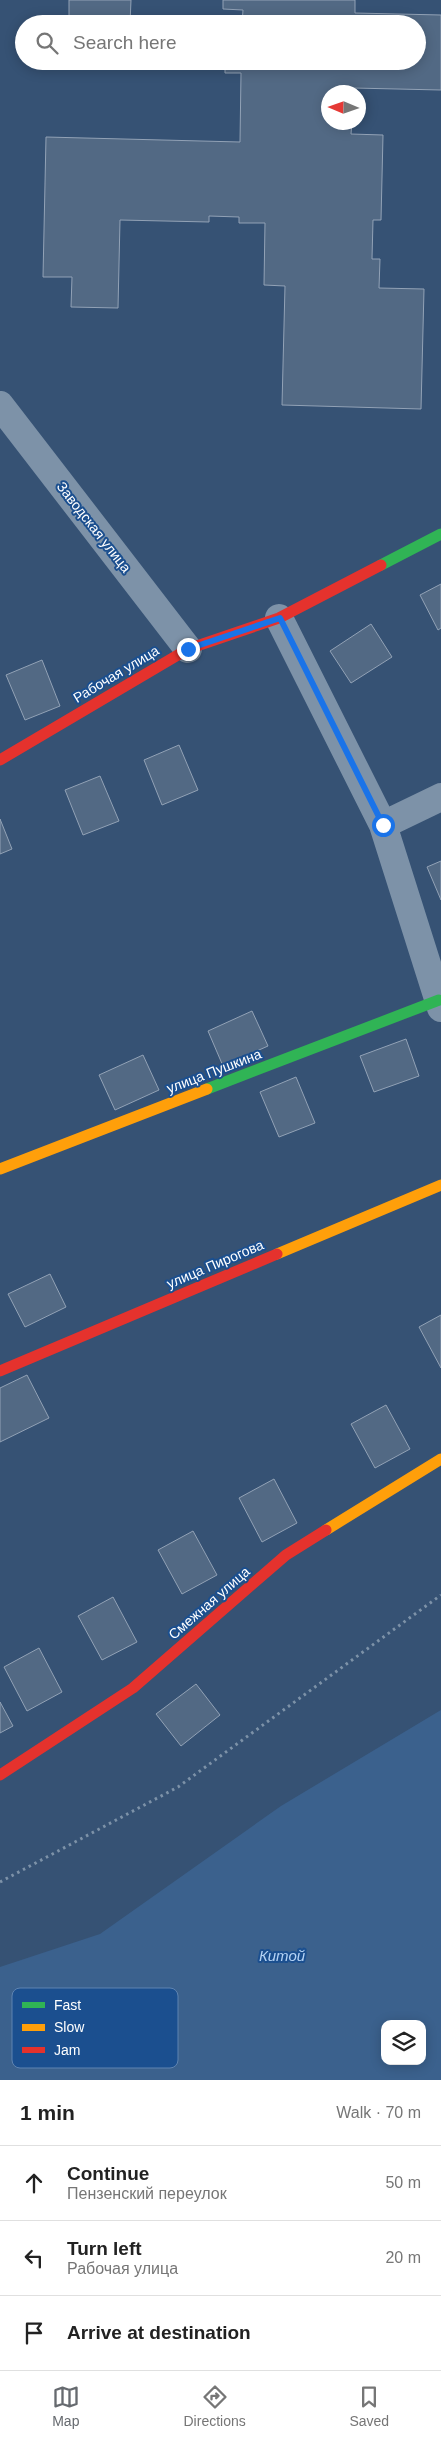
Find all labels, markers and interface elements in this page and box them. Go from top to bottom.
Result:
search box [15,15,426,70]
icon: search [33,29,61,57]
text: Search here [73,32,177,53]
north arrow [321,85,366,130]
street label: Заводская улица [54,479,134,576]
route end [177,638,200,661]
street label: Рабочая улица [70,642,162,706]
route start [372,814,395,837]
street label: улица Пушкина [164,1046,264,1096]
street label: улица Пирогова [164,1236,266,1292]
street label: Смежная улица [165,1563,253,1643]
water label: Китой [259,1947,306,1964]
legend [12,1988,178,2068]
text: Fast [54,1997,81,2013]
text: Slow [54,2019,85,2035]
map controls [381,2020,426,2065]
button: layers [381,2020,426,2065]
text: Jam [54,2042,80,2058]
text: 1 min [20,2101,75,2124]
text: Walk · 70 m [336,2104,421,2121]
text: Continue [67,2163,149,2184]
icon: ahead [20,2169,48,2197]
text: 50 m [385,2174,421,2191]
text: Пензенский переулок [67,2185,227,2202]
text: Turn left [67,2238,142,2259]
icon: left [20,2244,48,2272]
text: 20 m [385,2249,421,2266]
text: Рабочая улица [67,2260,178,2277]
icon: arrive [20,2319,48,2347]
text: Arrive at destination [67,2322,251,2343]
tab: Map [52,2383,80,2429]
tab: Directions [184,2383,246,2429]
tab: Saved [349,2383,389,2429]

